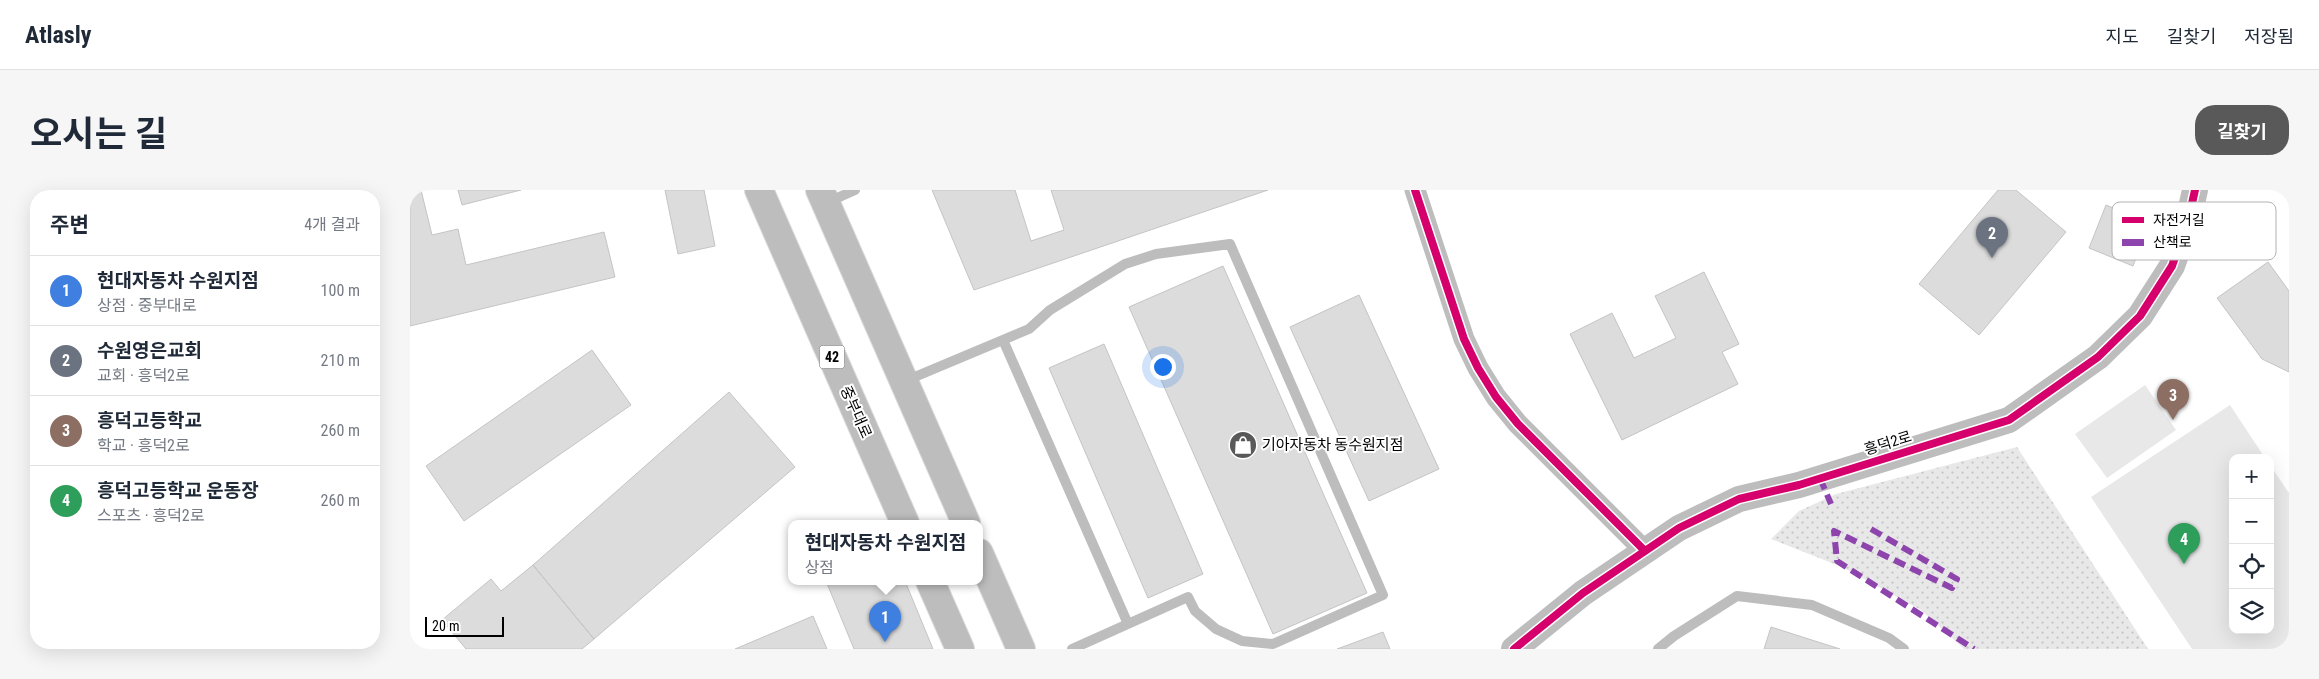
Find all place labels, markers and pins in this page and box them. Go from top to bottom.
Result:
pin: 2 [1976,217,2008,258]
pin: 3 [2157,379,2189,420]
shop icon: 기아자동차 동수원지점 [1228,430,1258,460]
place label: 기아자동차 동수원지점 [1262,436,1403,454]
pin: 4 [2168,523,2200,564]
pin: 1 [869,601,901,642]

